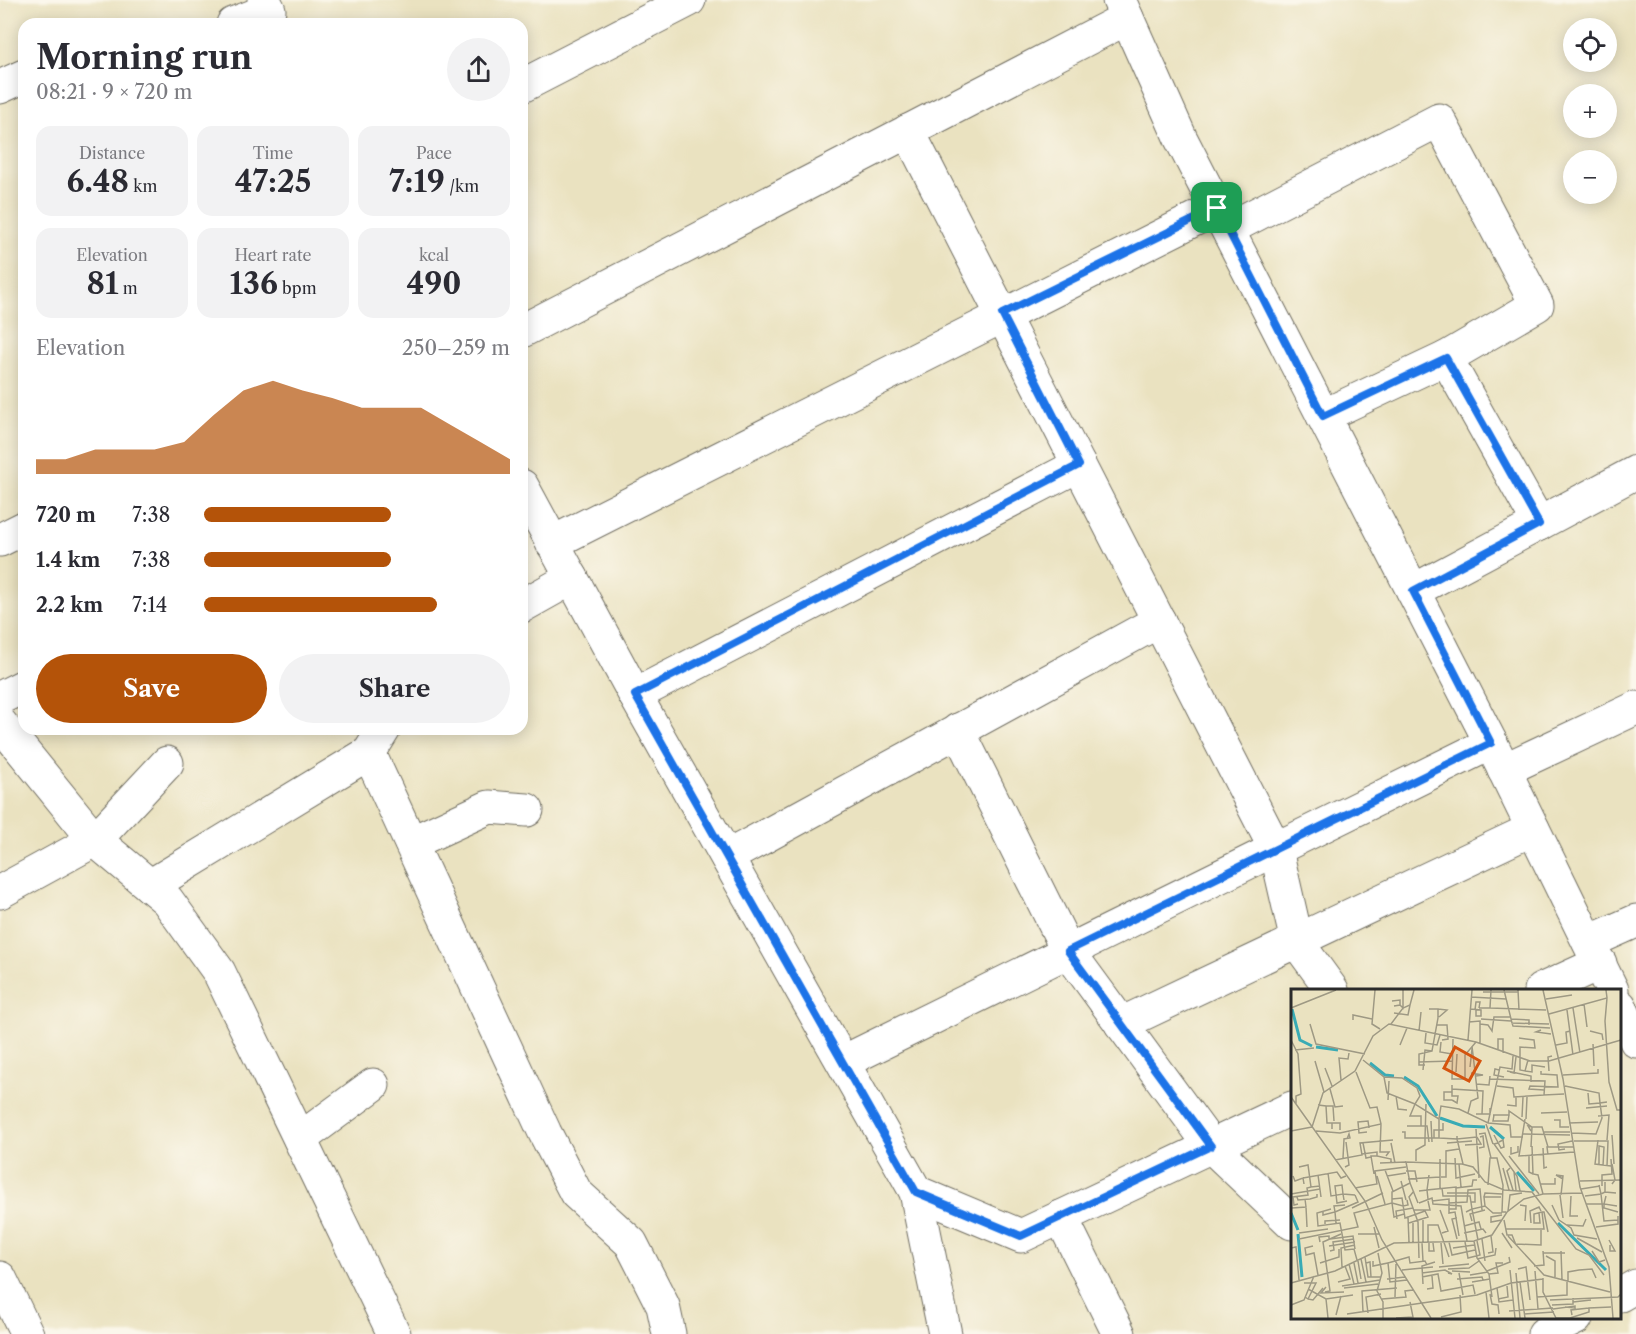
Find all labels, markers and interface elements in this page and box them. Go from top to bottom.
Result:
map controls [1563,18,1617,204]
button: locate [1563,18,1617,72]
text: Morning run [36,37,252,78]
button: share [447,38,510,101]
text: 08:21 · 9 × 720 m [36,80,192,104]
button: + [1563,84,1617,138]
text: Distance [79,143,145,163]
text: Time [253,143,293,163]
text: Pace [416,143,452,163]
button: − [1563,150,1617,204]
text: 6.48 [67,163,129,200]
text: 47:25 [235,163,311,200]
text: 7:19 [389,163,445,200]
text: km [129,176,157,196]
text: /km [445,176,479,196]
pin [1191,182,1242,233]
icon: arrive [1200,191,1233,224]
text: Elevation [76,245,148,265]
text: Heart rate [234,245,312,265]
text: kcal [419,245,449,265]
text: 81 [86,265,118,302]
text: 136 [229,265,278,302]
text: 490 [407,265,461,302]
text: m [118,278,138,298]
text: bpm [278,278,317,298]
text: Elevation [36,336,125,360]
text: 250–259 m [402,336,510,360]
text: 720 m [36,503,96,527]
text: 7:38 [132,503,170,527]
text: 1.4 km [36,548,101,572]
text: 7:38 [132,548,170,572]
text: 2.2 km [36,593,103,617]
text: 7:14 [132,593,167,617]
button: Save [36,654,267,723]
button: Share [279,654,510,723]
inset map [1291,989,1621,1319]

